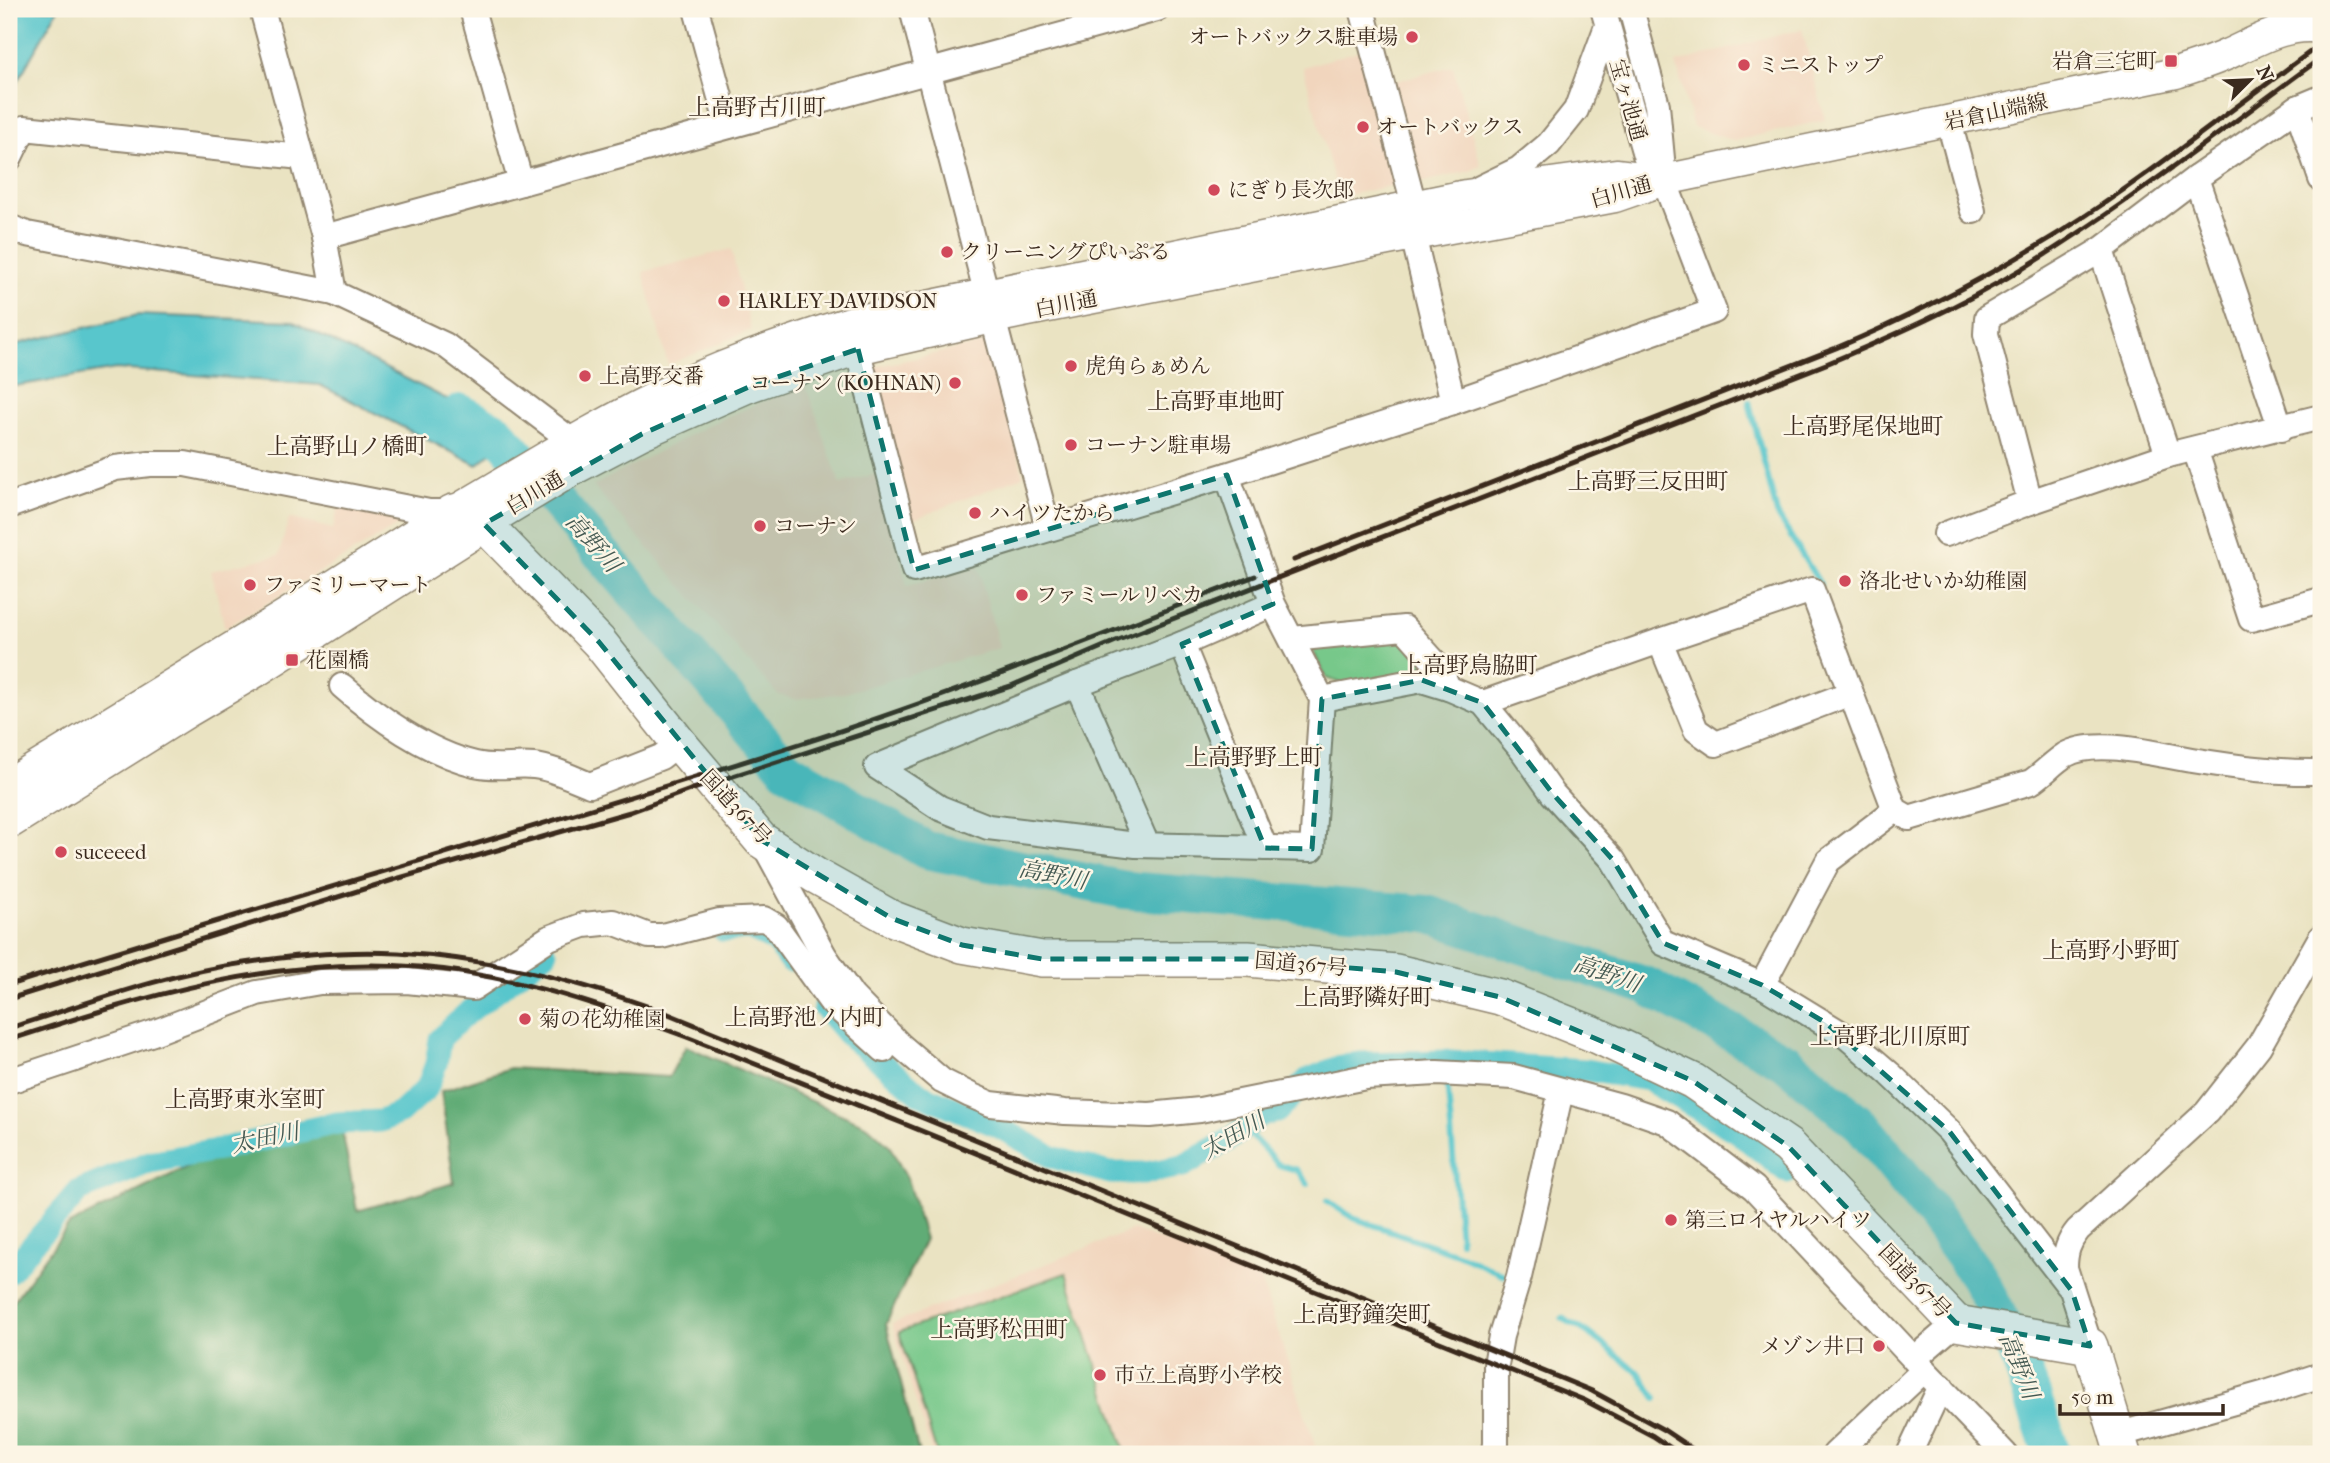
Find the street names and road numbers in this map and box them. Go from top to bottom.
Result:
street label: 宝ヶ池通 [1605,56,1651,144]
street label: 岩倉山端線 [1942,89,2050,135]
street label: 白川通 [1587,172,1655,212]
street label: 白川通 [1033,286,1099,322]
street label: 白川通 [502,466,568,520]
street label: 国道367号 [696,765,776,849]
street label: 国道367号 [1254,948,1348,980]
street label: 国道367号 [1874,1239,1956,1323]

